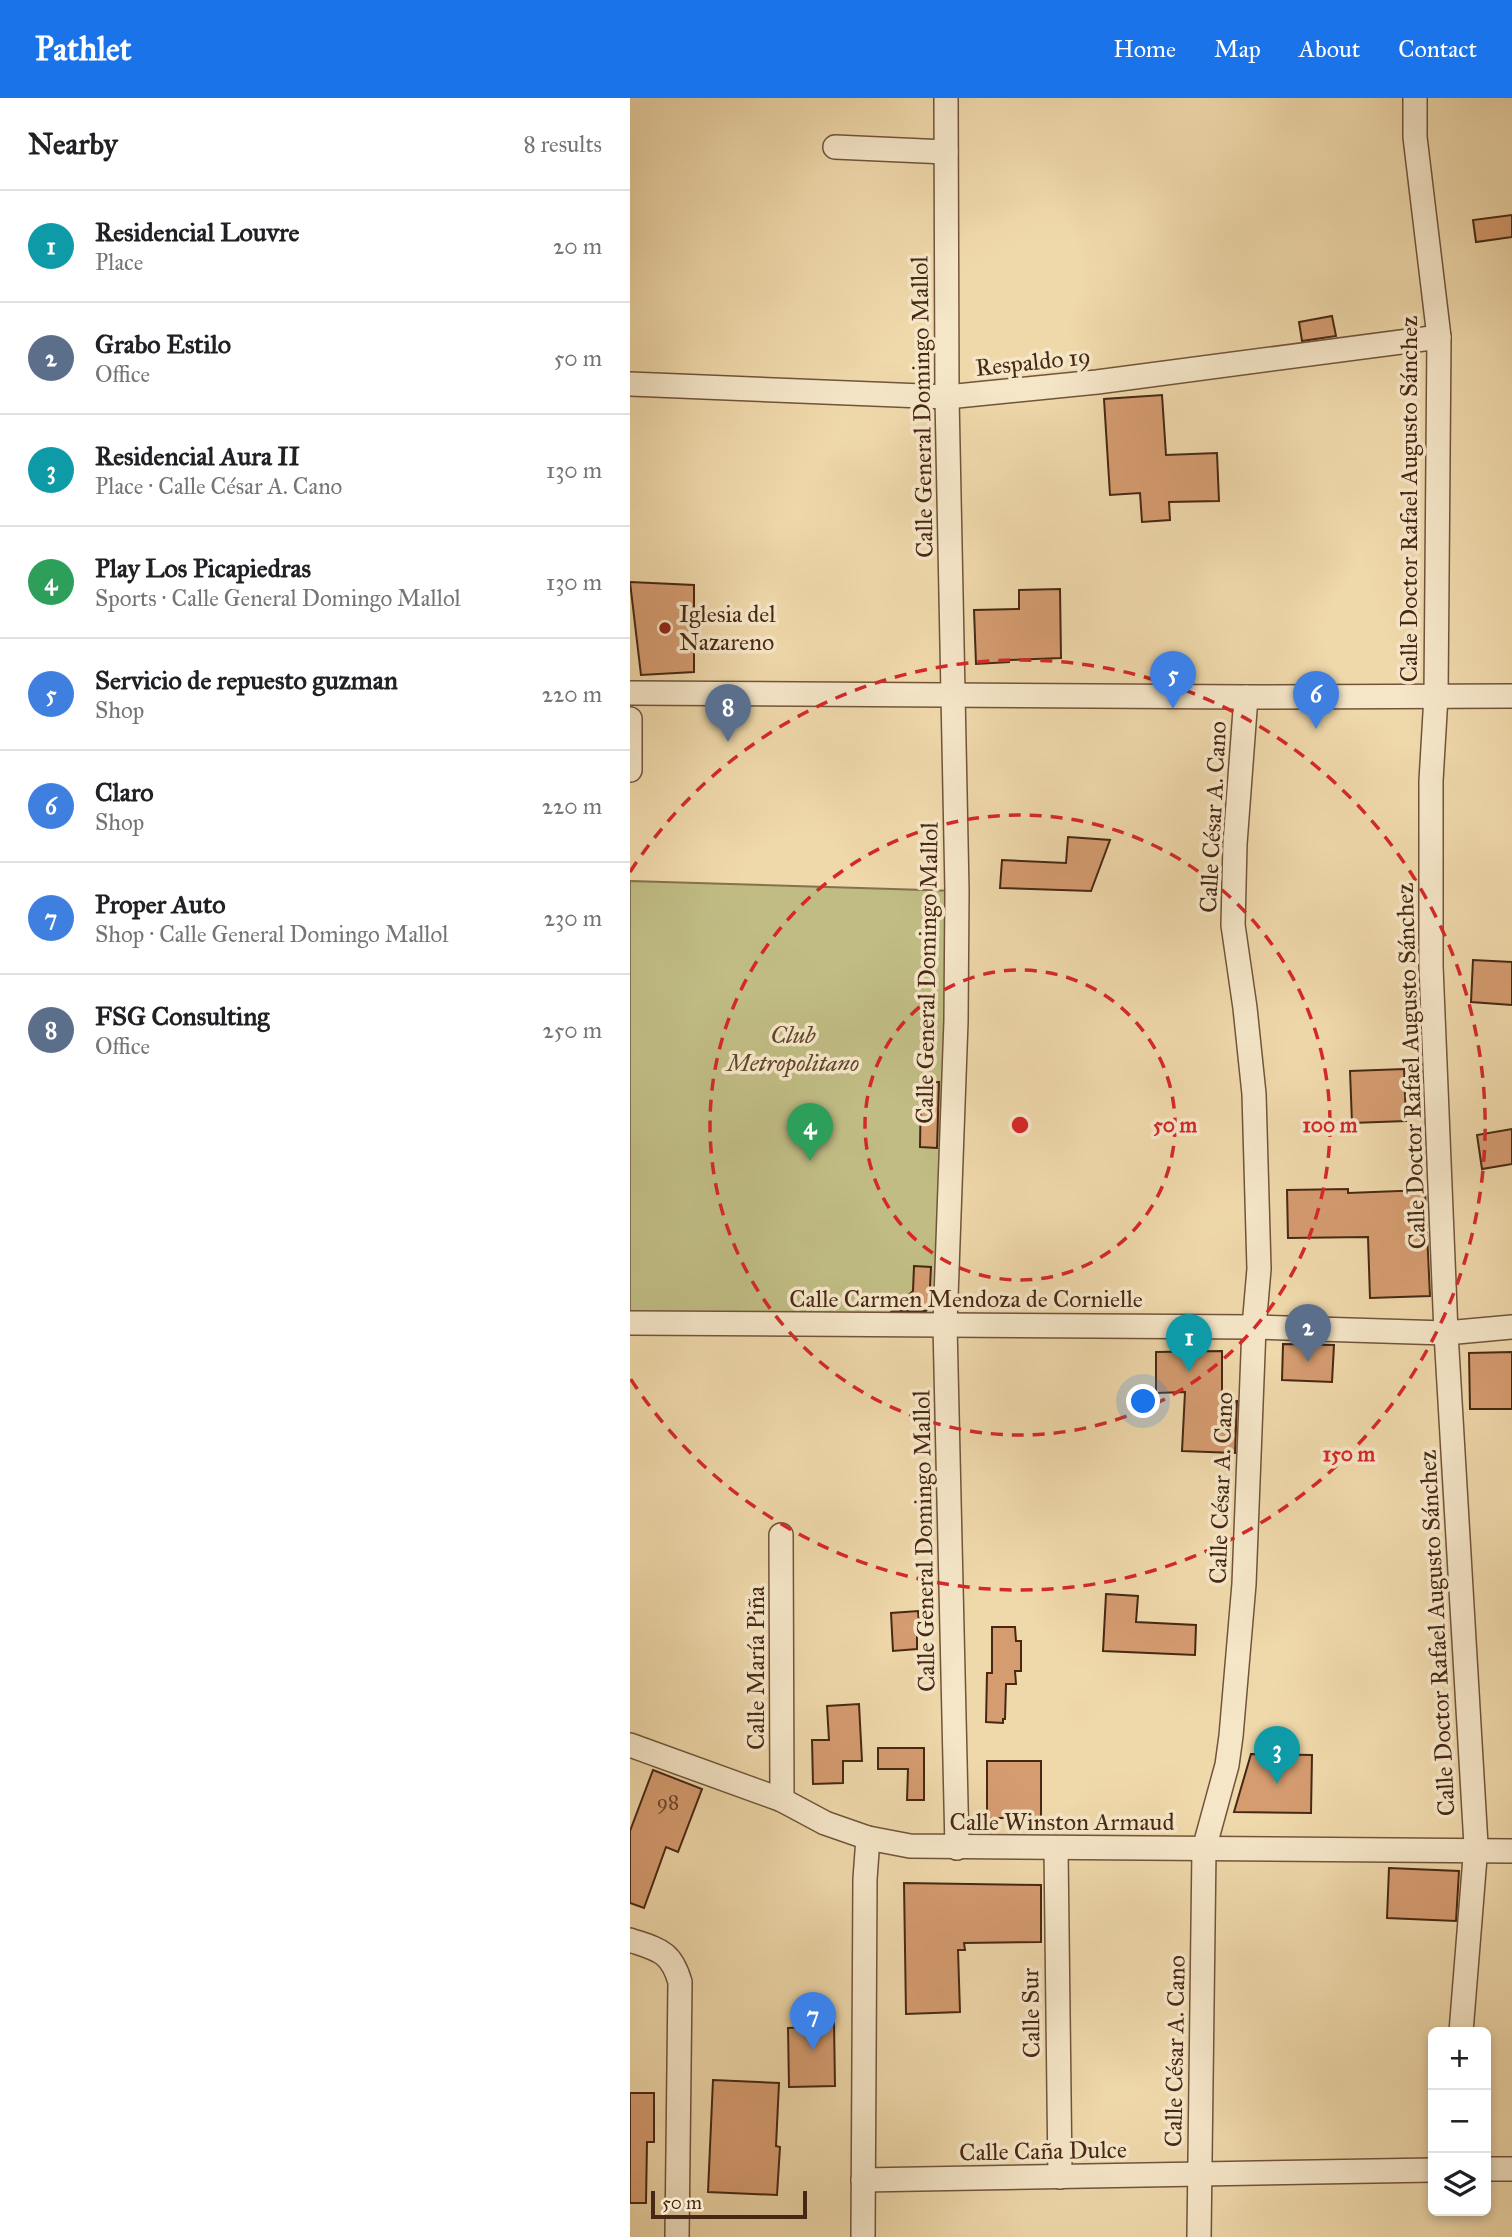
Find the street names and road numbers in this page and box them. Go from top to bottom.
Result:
street label: Calle General Domingo Mallol [904,255,940,558]
street label: Calle Doctor Rafael Augusto Sánchez [1394,316,1424,682]
street label: Respaldo 19 [974,341,1092,383]
street label: Calle César A. Cano [1193,720,1233,914]
street label: Calle General Domingo Mallol [909,821,945,1124]
street label: Calle Doctor Rafael Augusto Sánchez [1390,882,1432,1250]
street label: Calle Carmen Mendoza de Cornielle [789,1284,1143,1314]
street label: Calle General Domingo Mallol [906,1389,942,1692]
street label: Calle César A. Cano [1203,1392,1239,1584]
street label: Calle Doctor Rafael Augusto Sánchez [1412,1449,1462,1817]
street label: Calle María Piña [741,1585,771,1750]
street label: Calle Winston Armaud [950,1807,1174,1837]
street label: Calle César A. Cano [1158,1955,1192,2147]
street label: Calle Sur [1015,1968,1047,2058]
street label: Calle Caña Dulce [959,2135,1127,2167]

